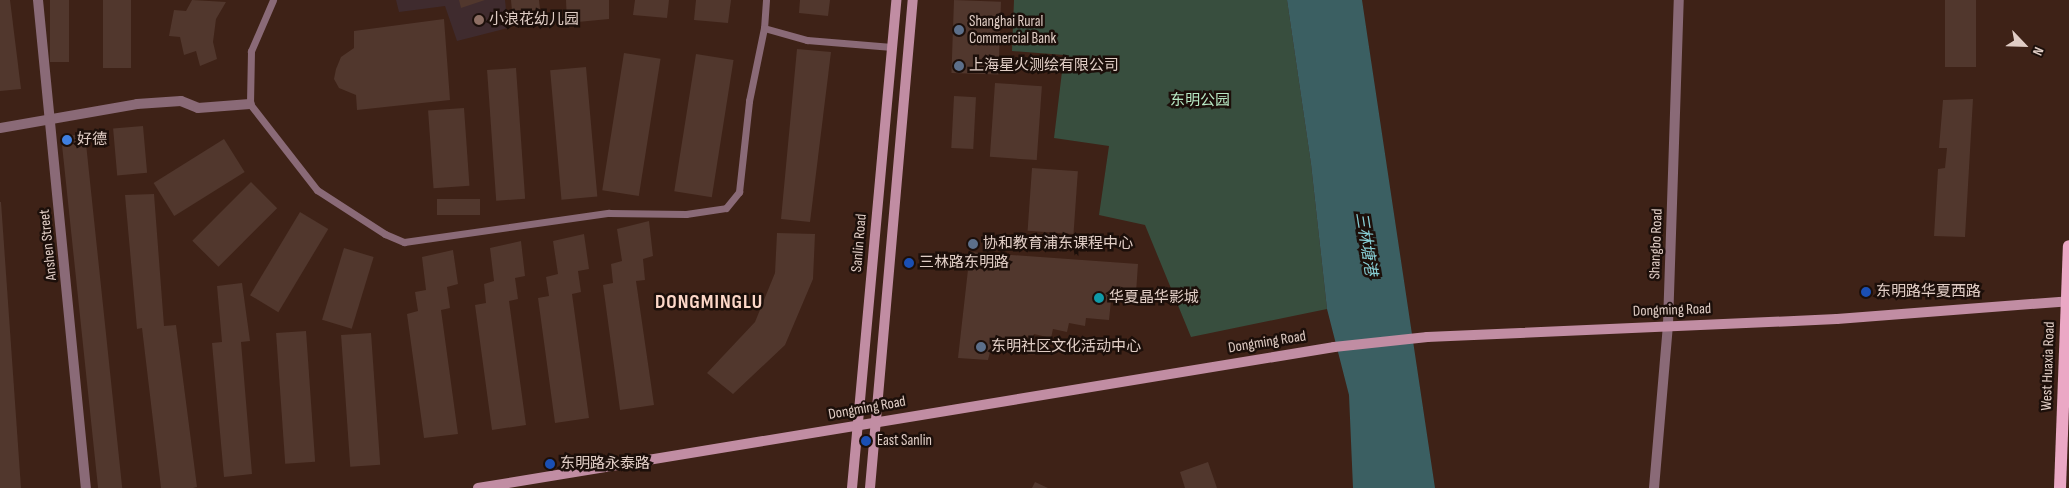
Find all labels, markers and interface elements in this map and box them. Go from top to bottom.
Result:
place label: 小浪花幼儿园 [489,11,579,29]
place label: Shanghai Rural Commercial Bank [969,12,1056,47]
marker: 小浪花幼儿园 [473,14,485,26]
north arrow [1999,20,2049,70]
marker: Shanghai Rural Commercial Bank [953,24,965,36]
text: N [2029,44,2047,58]
place label: 上海星火测绘有限公司 [969,57,1119,75]
marker: 上海星火测绘有限公司 [953,60,965,72]
park label: 东明公园 [1170,92,1230,110]
place label: 好德 [77,131,107,149]
marker: 好德 [61,134,73,146]
street label: Shangbo Road [1646,208,1666,280]
street label: Anshen Street [35,209,61,281]
water label: 三林塘港 [1351,211,1379,277]
street label: Sanlin Road [847,213,871,273]
place label: 协和教育浦东课程中心 [983,235,1133,253]
marker: 协和教育浦东课程中心 [967,238,979,250]
place label: 三林路东明路 [919,254,1009,272]
marker: 三林路东明路 [903,257,915,269]
place label: 东明路华夏西路 [1876,283,1981,301]
marker: 东明路华夏西路 [1860,286,1872,298]
place label: 华夏晶华影城 [1109,289,1199,307]
district label: DONGMINGLU [654,290,764,314]
marker: 华夏晶华影城 [1093,292,1105,304]
street label: Dongming Road [1633,300,1711,320]
street label: West Huaxia Road [2037,321,2059,411]
street label: Dongming Road [1227,327,1307,357]
place label: 东明社区文化活动中心 [991,338,1141,356]
marker: 东明社区文化活动中心 [975,341,987,353]
street label: Dongming Road [827,392,907,424]
place label: East Sanlin [877,432,932,450]
marker: East Sanlin [859,434,873,448]
place label: 东明路永泰路 [560,455,650,473]
marker: 东明路永泰路 [544,458,556,470]

